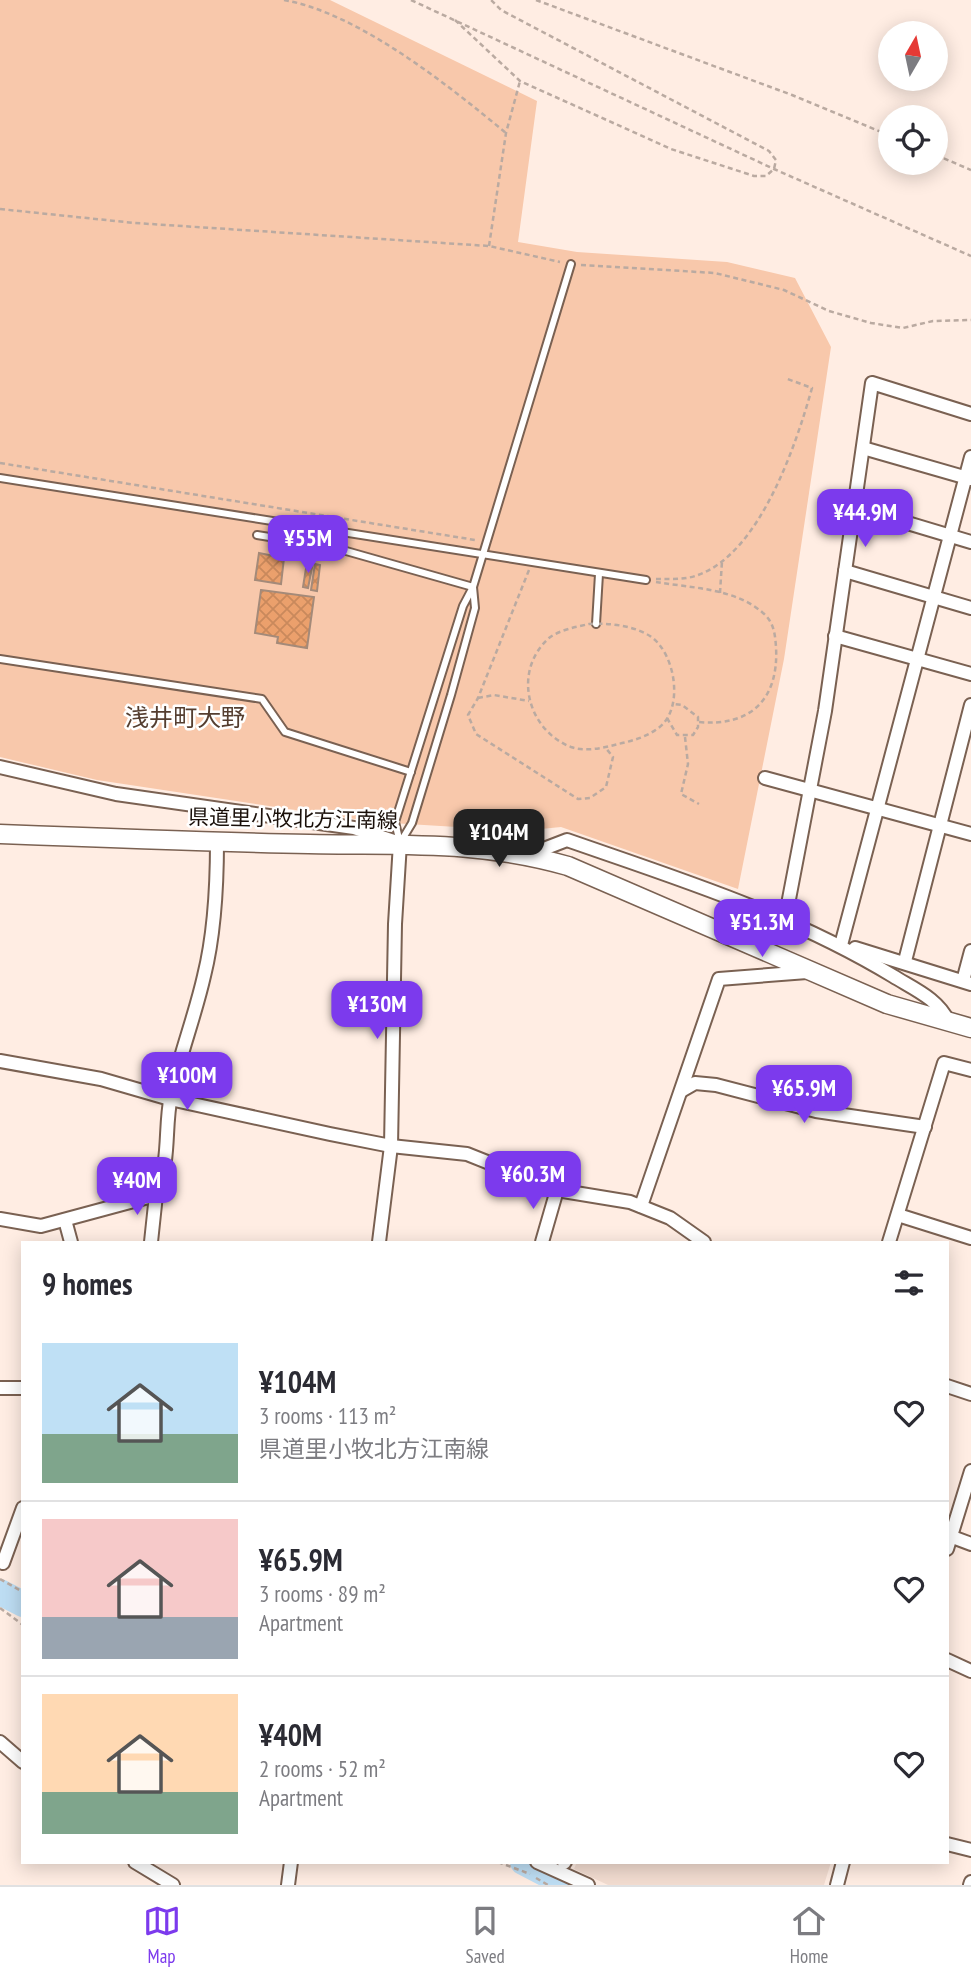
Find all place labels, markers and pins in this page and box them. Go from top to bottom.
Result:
pin: ¥44.9M [808,490,922,549]
pin: ¥55M [267,516,349,575]
pin: ¥104M [450,810,548,869]
pin: ¥51.3M [705,900,819,959]
pin: ¥130M [328,982,426,1041]
pin: ¥100M [138,1052,236,1112]
pin: ¥65.9M [747,1066,861,1125]
pin: ¥60.3M [476,1152,590,1211]
pin: ¥40M [96,1158,178,1217]

